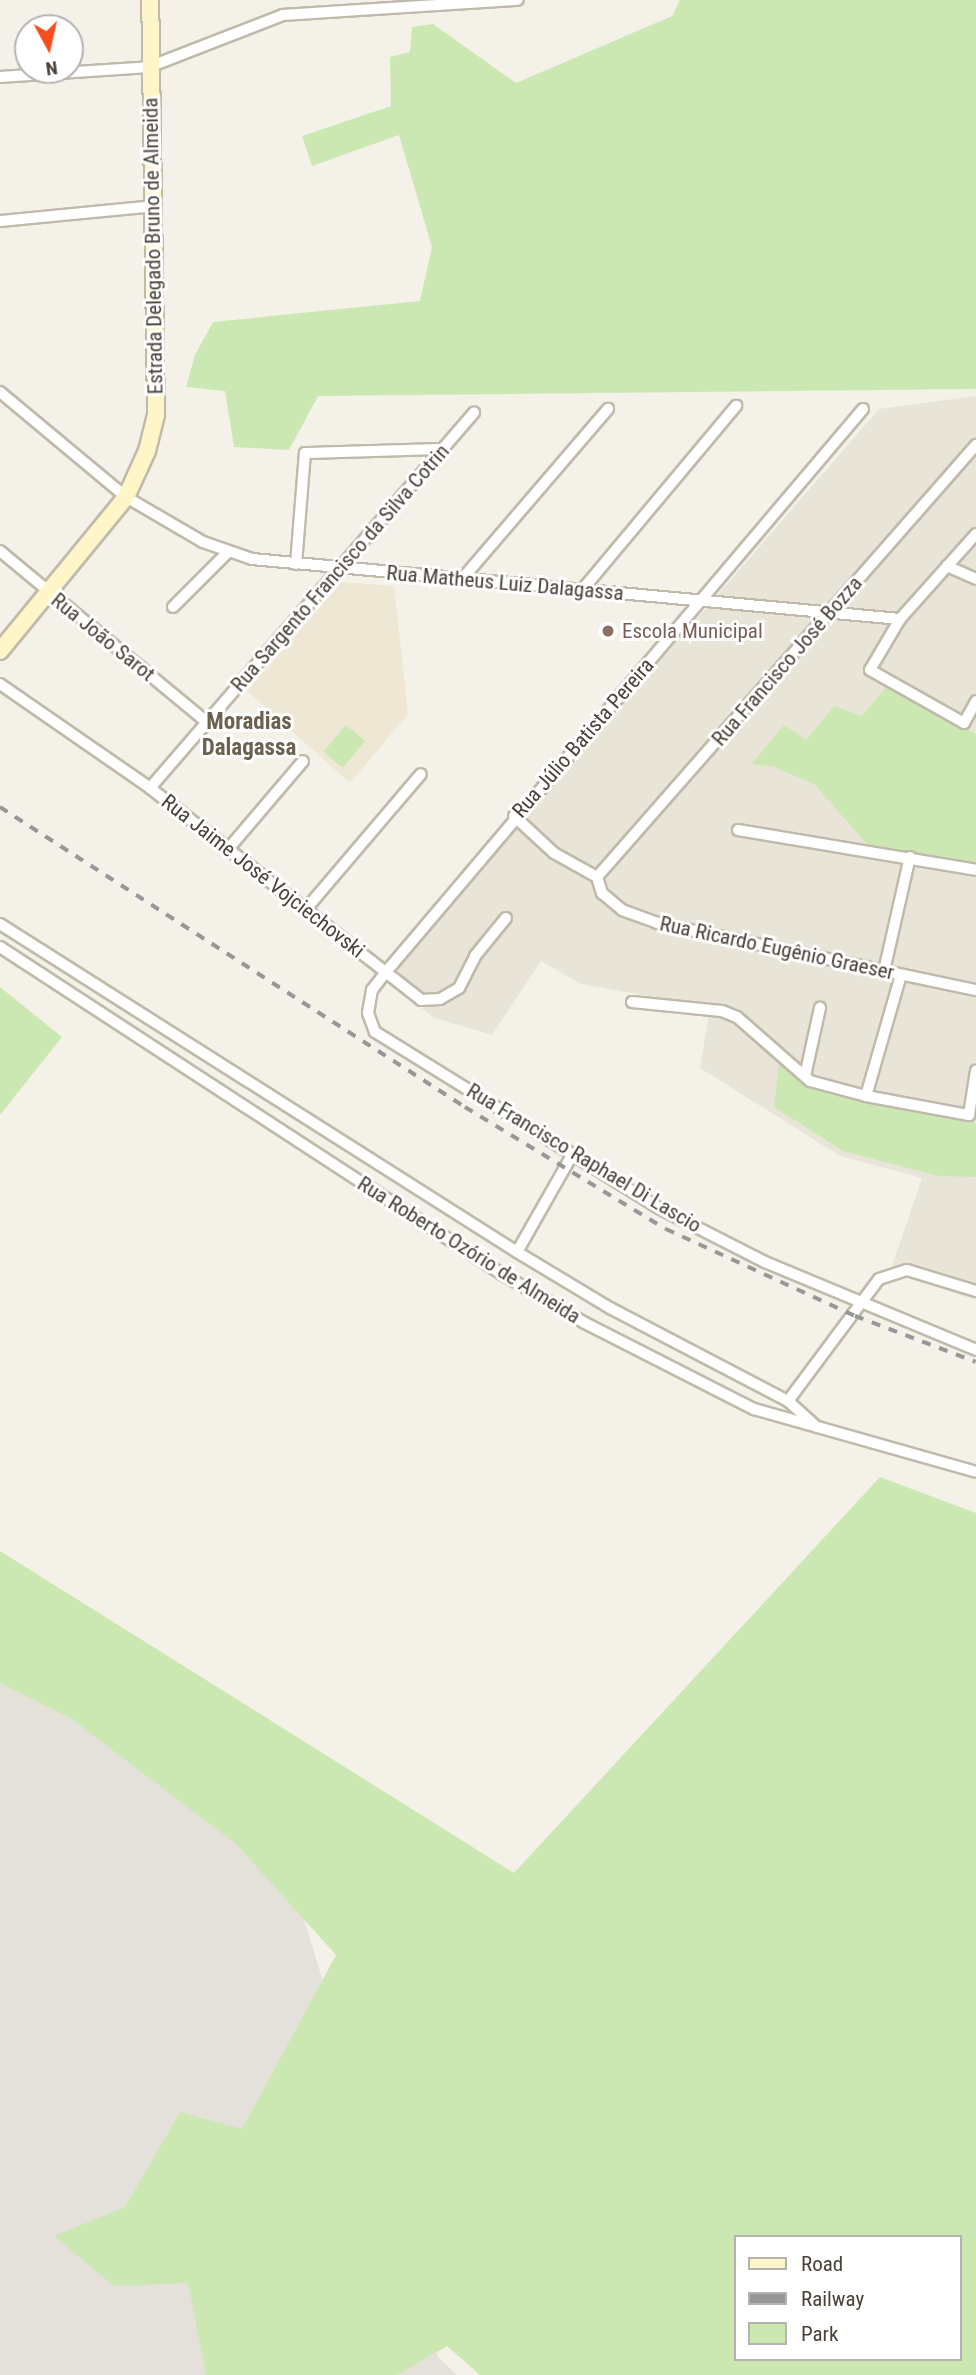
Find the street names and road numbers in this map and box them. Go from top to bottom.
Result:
street label: Estrada Delegado Bruno de Almeida [138,97,168,395]
street label: Rua Sargento Francisco da Silva Cotrin [226,439,454,697]
street label: Rua Matheus Luiz Dalagassa [385,560,625,606]
street label: Rua Francisco José Bozza [706,571,868,751]
street label: Rua João Sarot [46,588,160,686]
street label: Rua Júlio Batista Pereira [507,653,659,823]
street label: Rua Jaime José Vojciechovski [157,789,369,963]
street label: Rua Ricardo Eugênio Graeser [658,911,896,985]
street label: Rua Francisco Raphael Di Lascio [462,1078,706,1238]
street label: Rua Roberto Ozório de Almeida [353,1171,585,1329]

